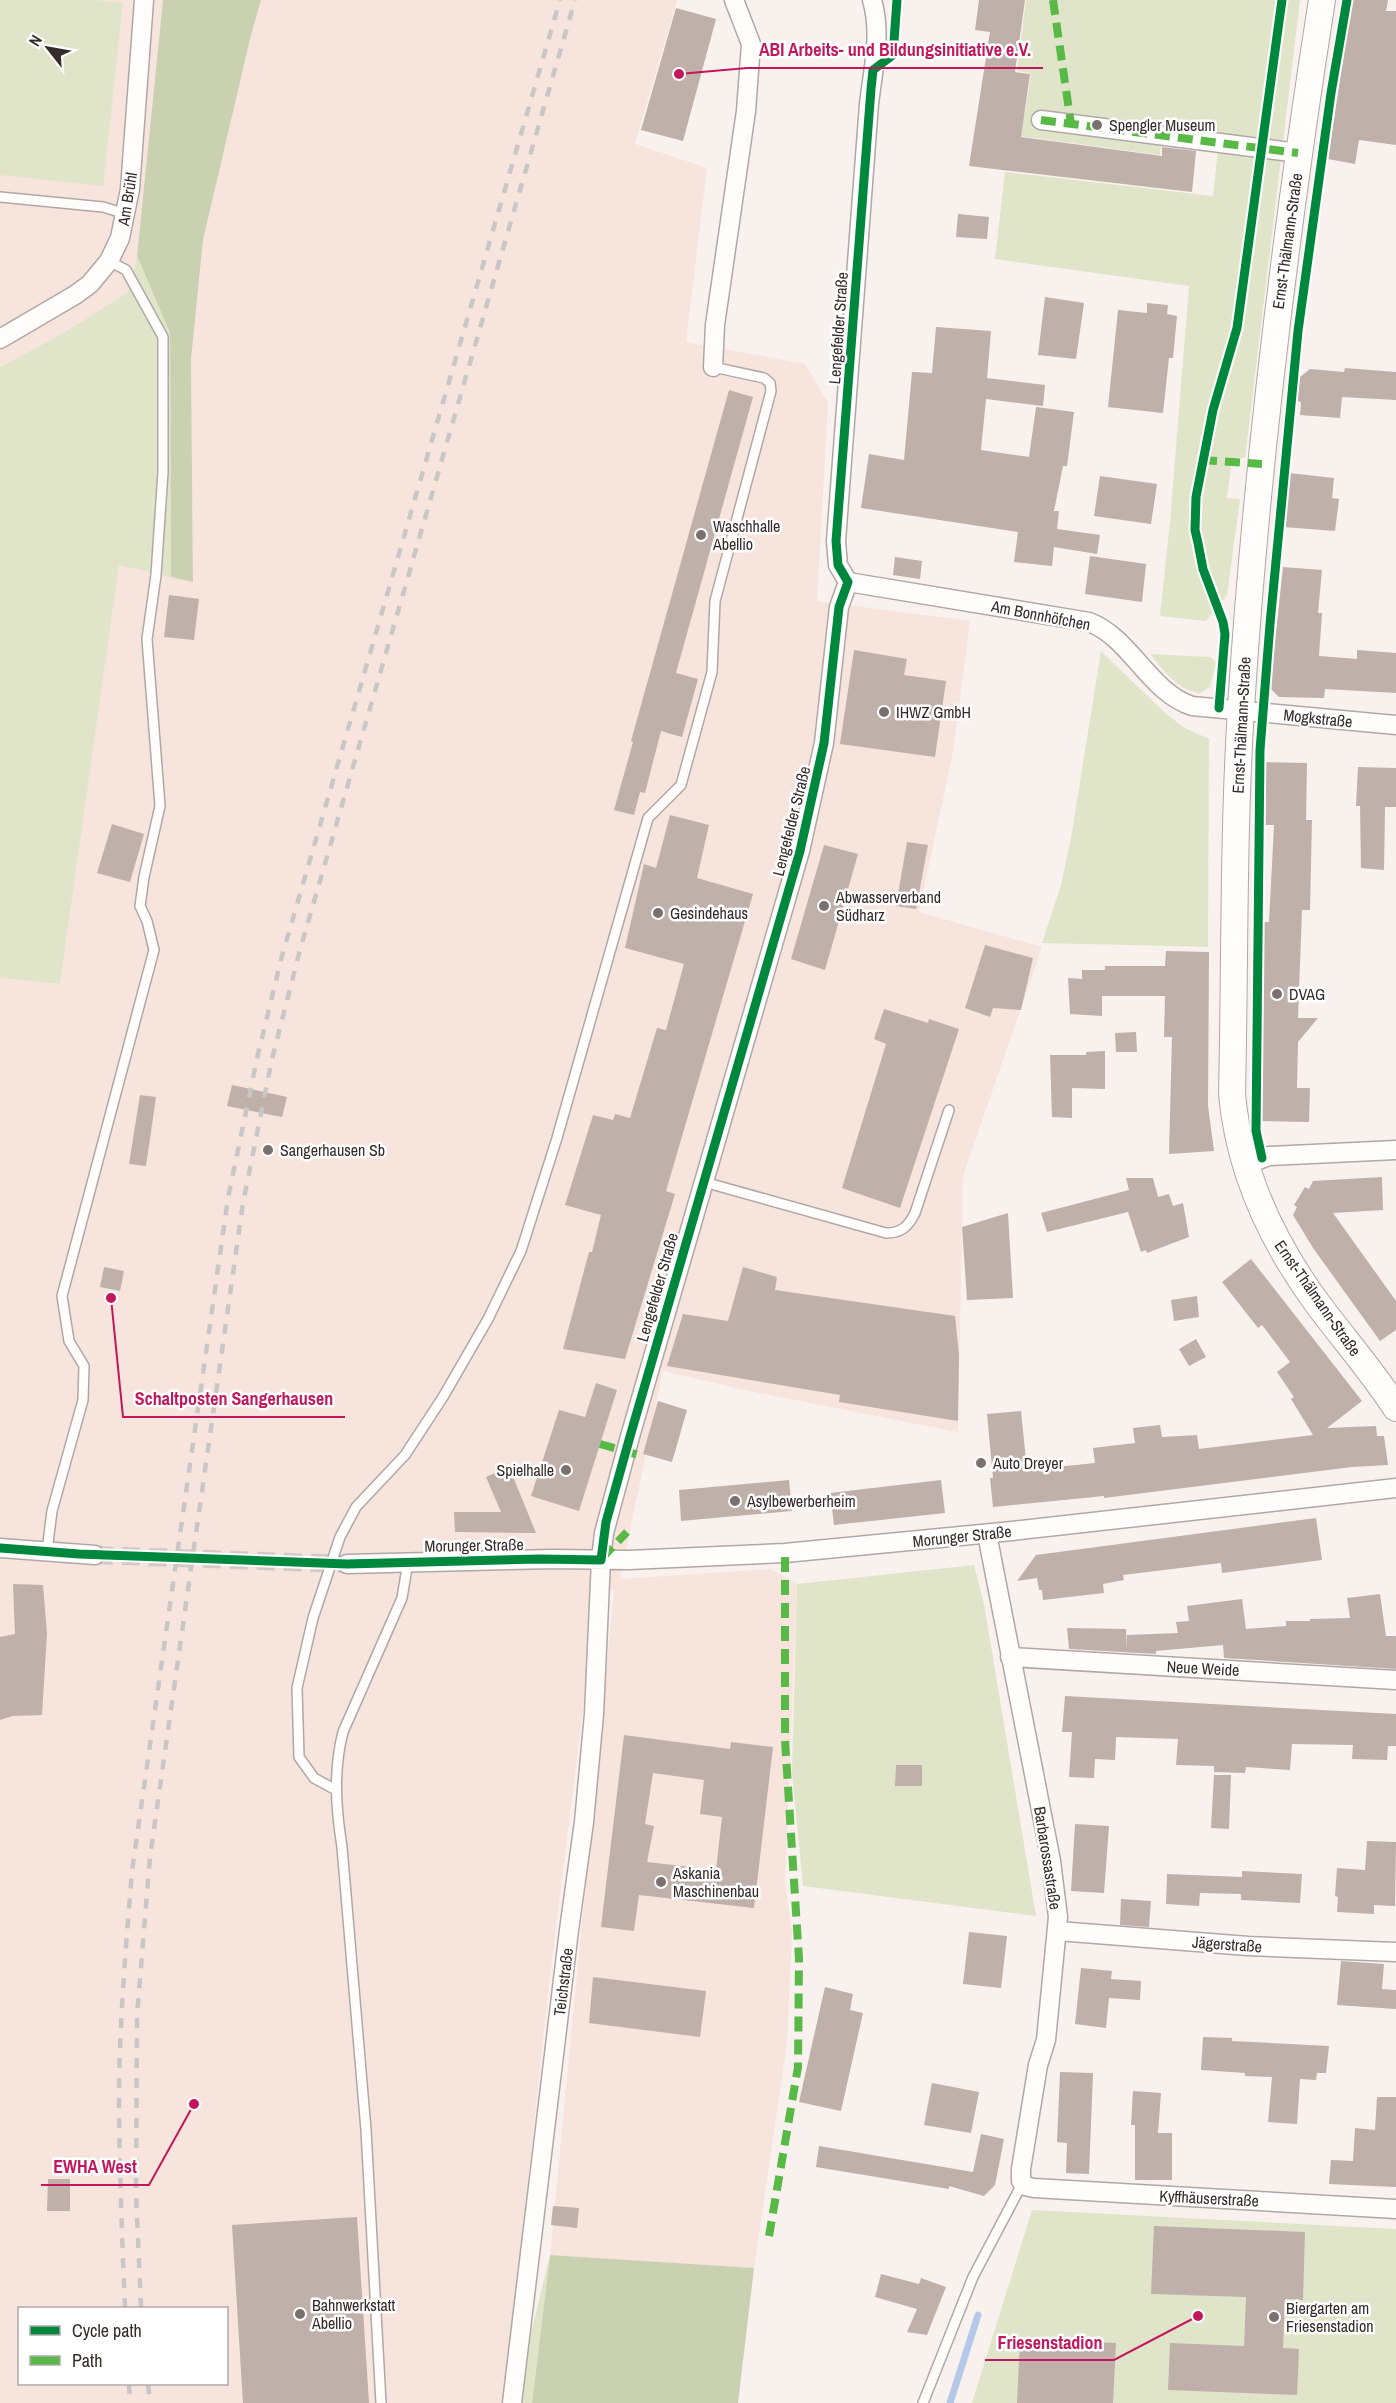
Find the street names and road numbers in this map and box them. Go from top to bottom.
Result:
street label: Am Brühl [112,171,142,228]
street label: Ernst-Thälmann-Straße [1267,172,1307,310]
street label: Lengefelder Straße [823,271,853,385]
street label: Am Bonnhöfchen [989,594,1093,635]
street label: Ernst-Thälmann-Straße [1226,656,1256,794]
street label: Mogkstraße [1282,703,1354,733]
street label: Lengefelder Straße [767,764,815,878]
street label: Lengefelder Straße [631,1230,683,1344]
street label: Ernst-Thälmann-Straße [1270,1236,1366,1360]
street label: Morunger Straße [912,1520,1012,1552]
street label: Morunger Straße [424,1533,524,1557]
street label: Neue Weide [1166,1655,1240,1681]
street label: Barbarossastraße [1029,1805,1067,1911]
street label: Jägerstraße [1191,1931,1263,1957]
street label: Teichstraße [548,1947,578,2017]
street label: Kyffhäuserstraße [1159,2184,1259,2212]

